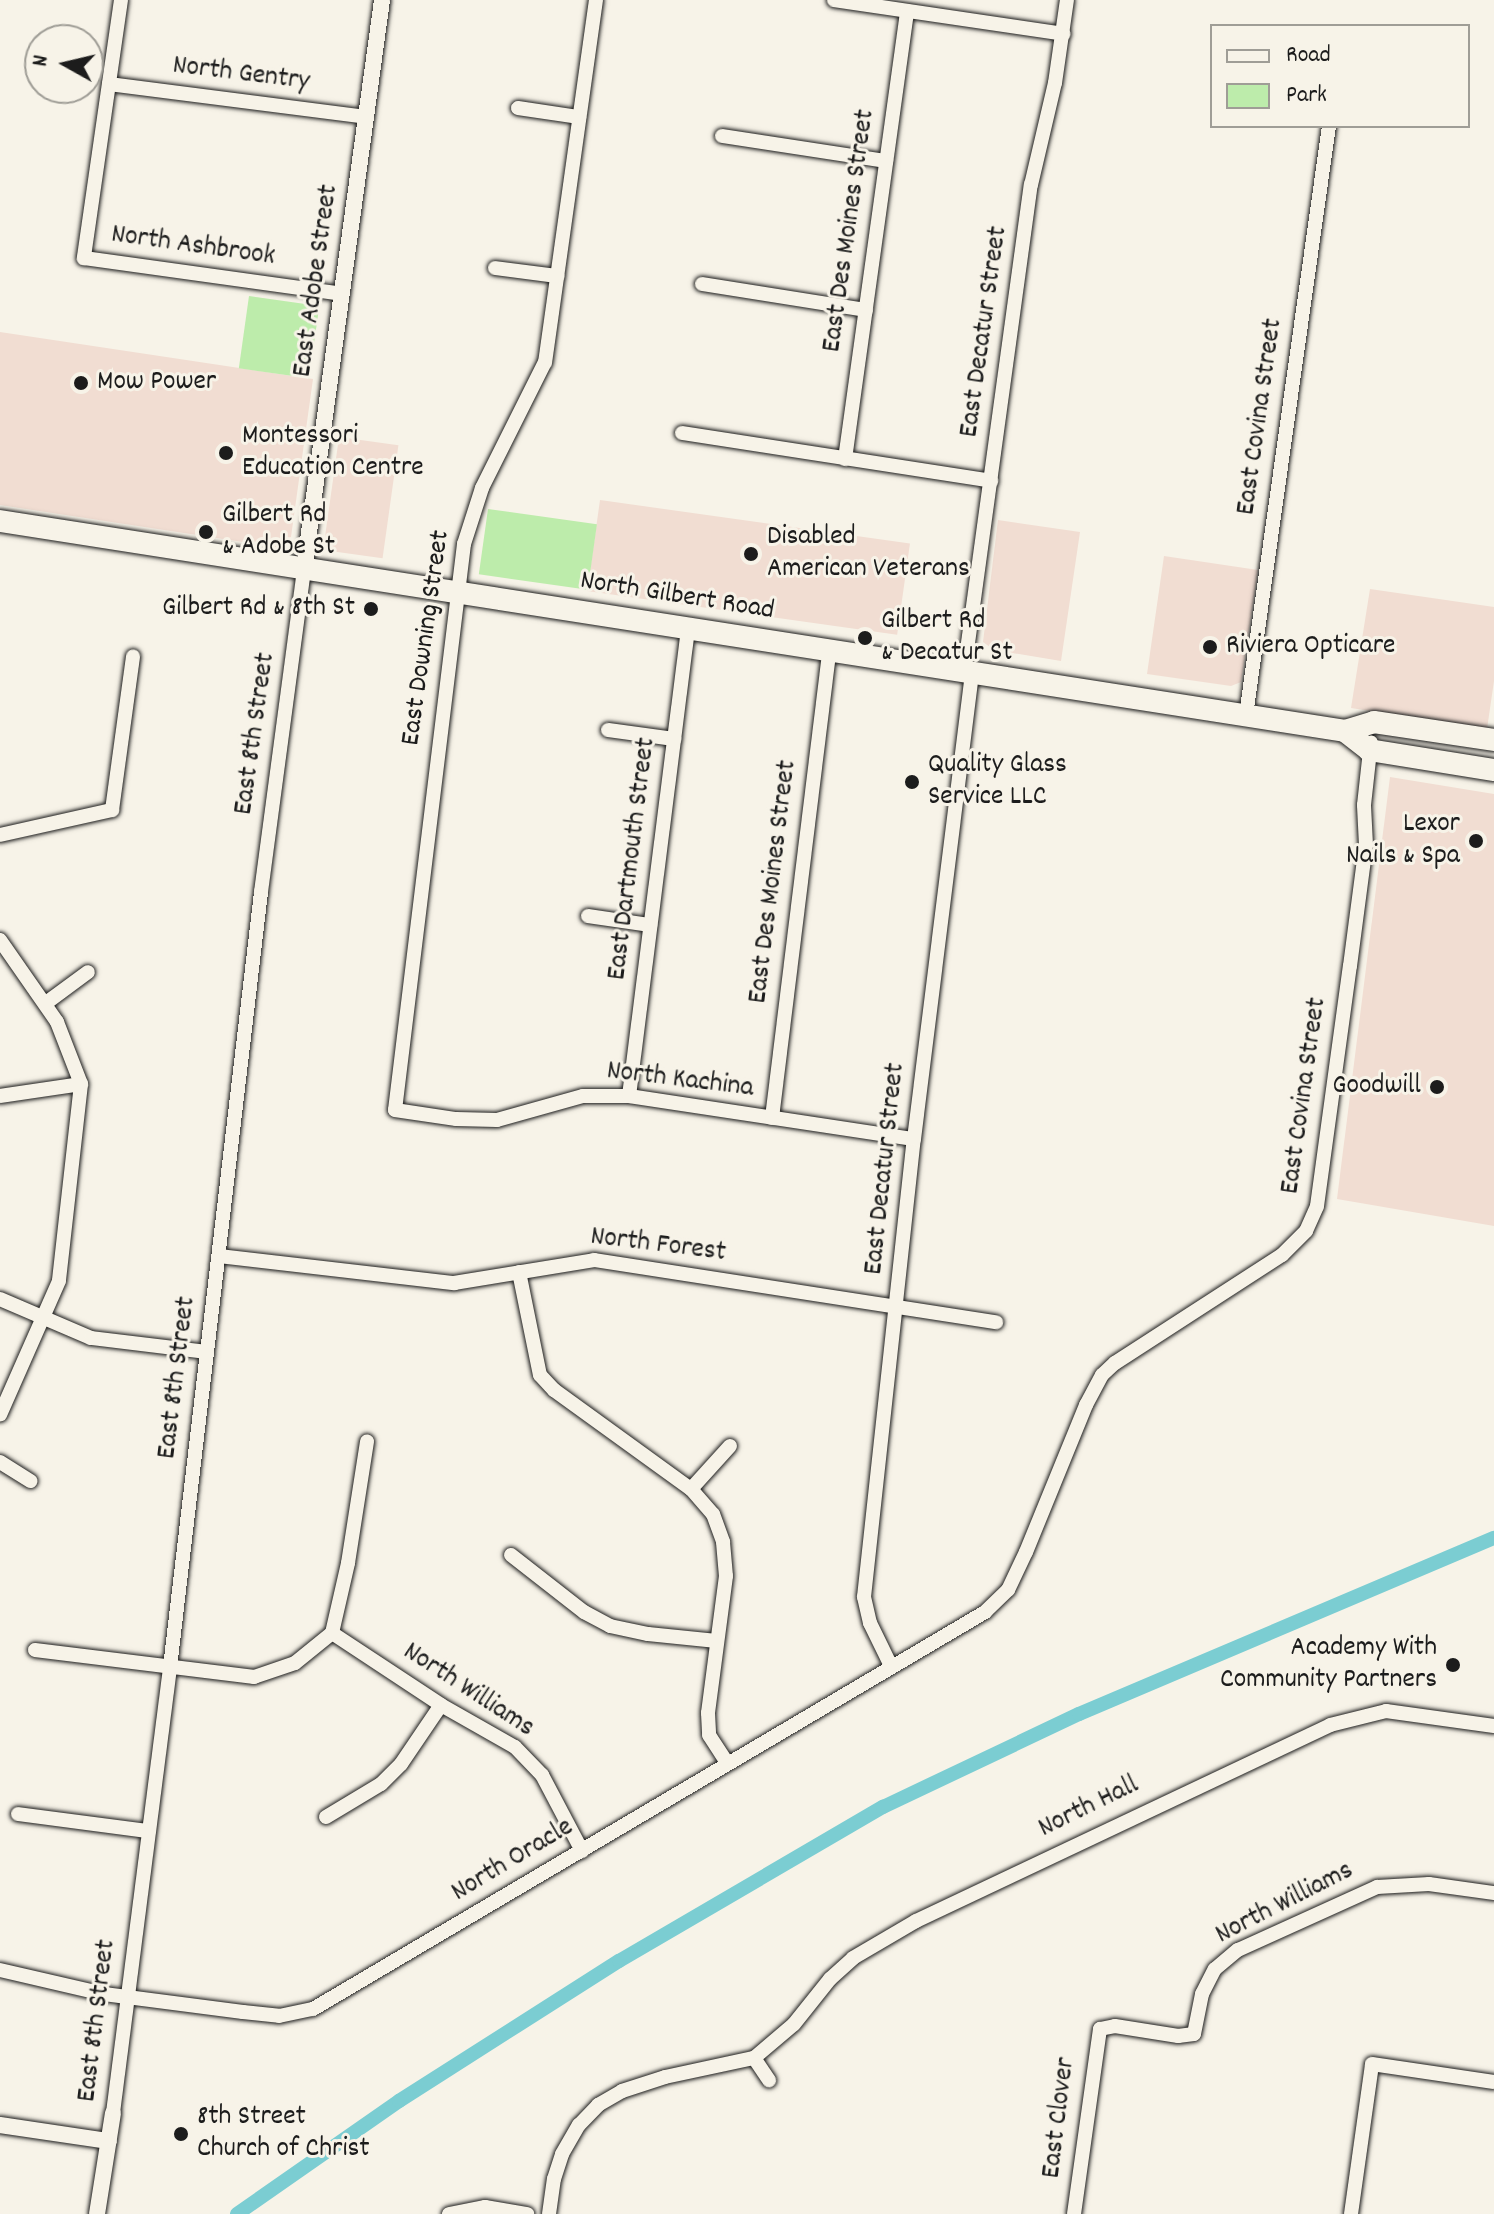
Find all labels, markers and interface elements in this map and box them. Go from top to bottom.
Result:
north arrow [24,24,104,104]
legend [1210,24,1470,128]
text: Road [1286,39,1331,73]
street label: North Gentry [171,50,311,100]
text: N [26,53,58,68]
text: Park [1286,79,1327,113]
street label: East Des Moines Street [816,107,884,355]
street label: East Adobe Street [287,183,347,379]
street label: North Ashbrook [109,219,277,275]
street label: East Decatur Street [954,224,1016,440]
street label: East Covina Street [1231,317,1291,517]
place label: Mow Power [97,366,216,400]
marker: Mow Power [72,374,90,392]
place label: Montessori Education Centre [242,420,424,486]
marker: Montessori Education Centre [217,444,235,462]
place label: Gilbert Rd & Adobe St [222,499,335,565]
place label: Disabled American Veterans [767,521,970,587]
marker: Gilbert Rd & Adobe St [197,523,215,541]
street label: East Downing Street [395,528,459,748]
marker: Disabled American Veterans [742,545,760,563]
street label: North Gilbert Road [578,565,776,629]
place label: Gilbert Rd & 8th St [162,592,355,626]
marker: Gilbert Rd & 8th St [362,600,380,618]
place label: Gilbert Rd & Decatur St [881,605,1013,671]
marker: Gilbert Rd & Decatur St [856,629,874,647]
place label: Riviera Opticare [1226,630,1395,664]
marker: Riviera Opticare [1201,638,1219,656]
street label: East 8th Street [228,651,284,817]
street label: East Dartmouth Street [601,736,665,982]
place label: Quality Glass Service LLC [928,749,1067,815]
street label: East Des Moines Street [742,758,806,1006]
marker: Quality Glass Service LLC [903,773,921,791]
place label: Lexor Nails & Spa [1346,808,1460,874]
marker: Lexor Nails & Spa [1467,832,1485,850]
street label: East Covina Street [1275,996,1335,1196]
street label: North Kachina [605,1055,755,1107]
street label: East Decatur Street [858,1061,914,1277]
place label: Goodwill [1332,1070,1421,1104]
marker: Goodwill [1428,1078,1446,1096]
street label: North Forest [588,1221,728,1271]
street label: East 8th Street [151,1295,205,1461]
place label: Academy With Community Partners [1220,1632,1437,1698]
street label: North Williams [396,1636,540,1746]
marker: Academy With Community Partners [1444,1656,1462,1674]
street label: North Hall [1034,1769,1144,1847]
street label: North Oracle [446,1812,580,1910]
street label: North Williams [1211,1855,1359,1953]
street label: East 8th Street [71,1938,125,2104]
street label: East Clover [1036,2056,1084,2180]
place label: 8th Street Church of Christ [197,2101,370,2167]
marker: 8th Street Church of Christ [172,2125,190,2143]

